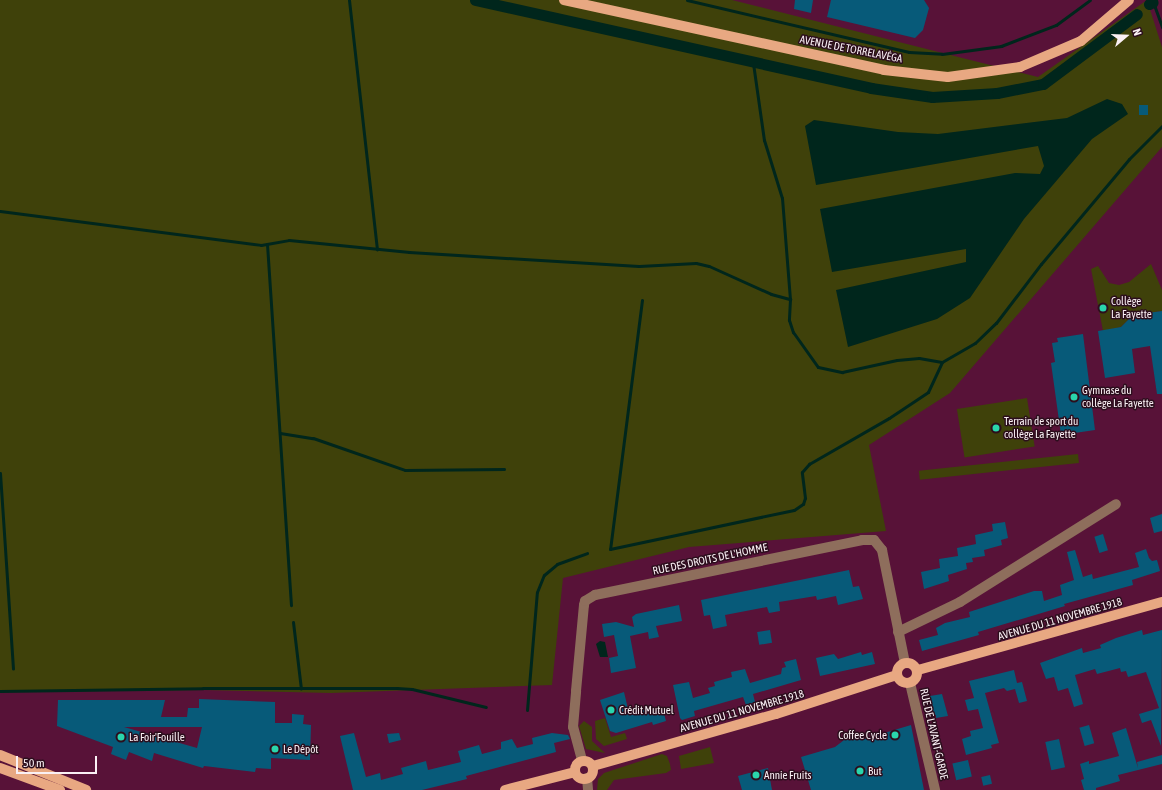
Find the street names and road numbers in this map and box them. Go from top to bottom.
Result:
street label: AVENUE DE TORRELAVÉGA [799,33,903,65]
street label: RUE DES DROITS DE L'HOMME [651,540,769,578]
street label: AVENUE DU 11 NOVEMBRE 1918 [997,595,1123,643]
street label: AVENUE DU 11 NOVEMBRE 1918 [679,687,805,735]
street label: RUE DE L'AVANT-GARDE [917,687,951,781]

